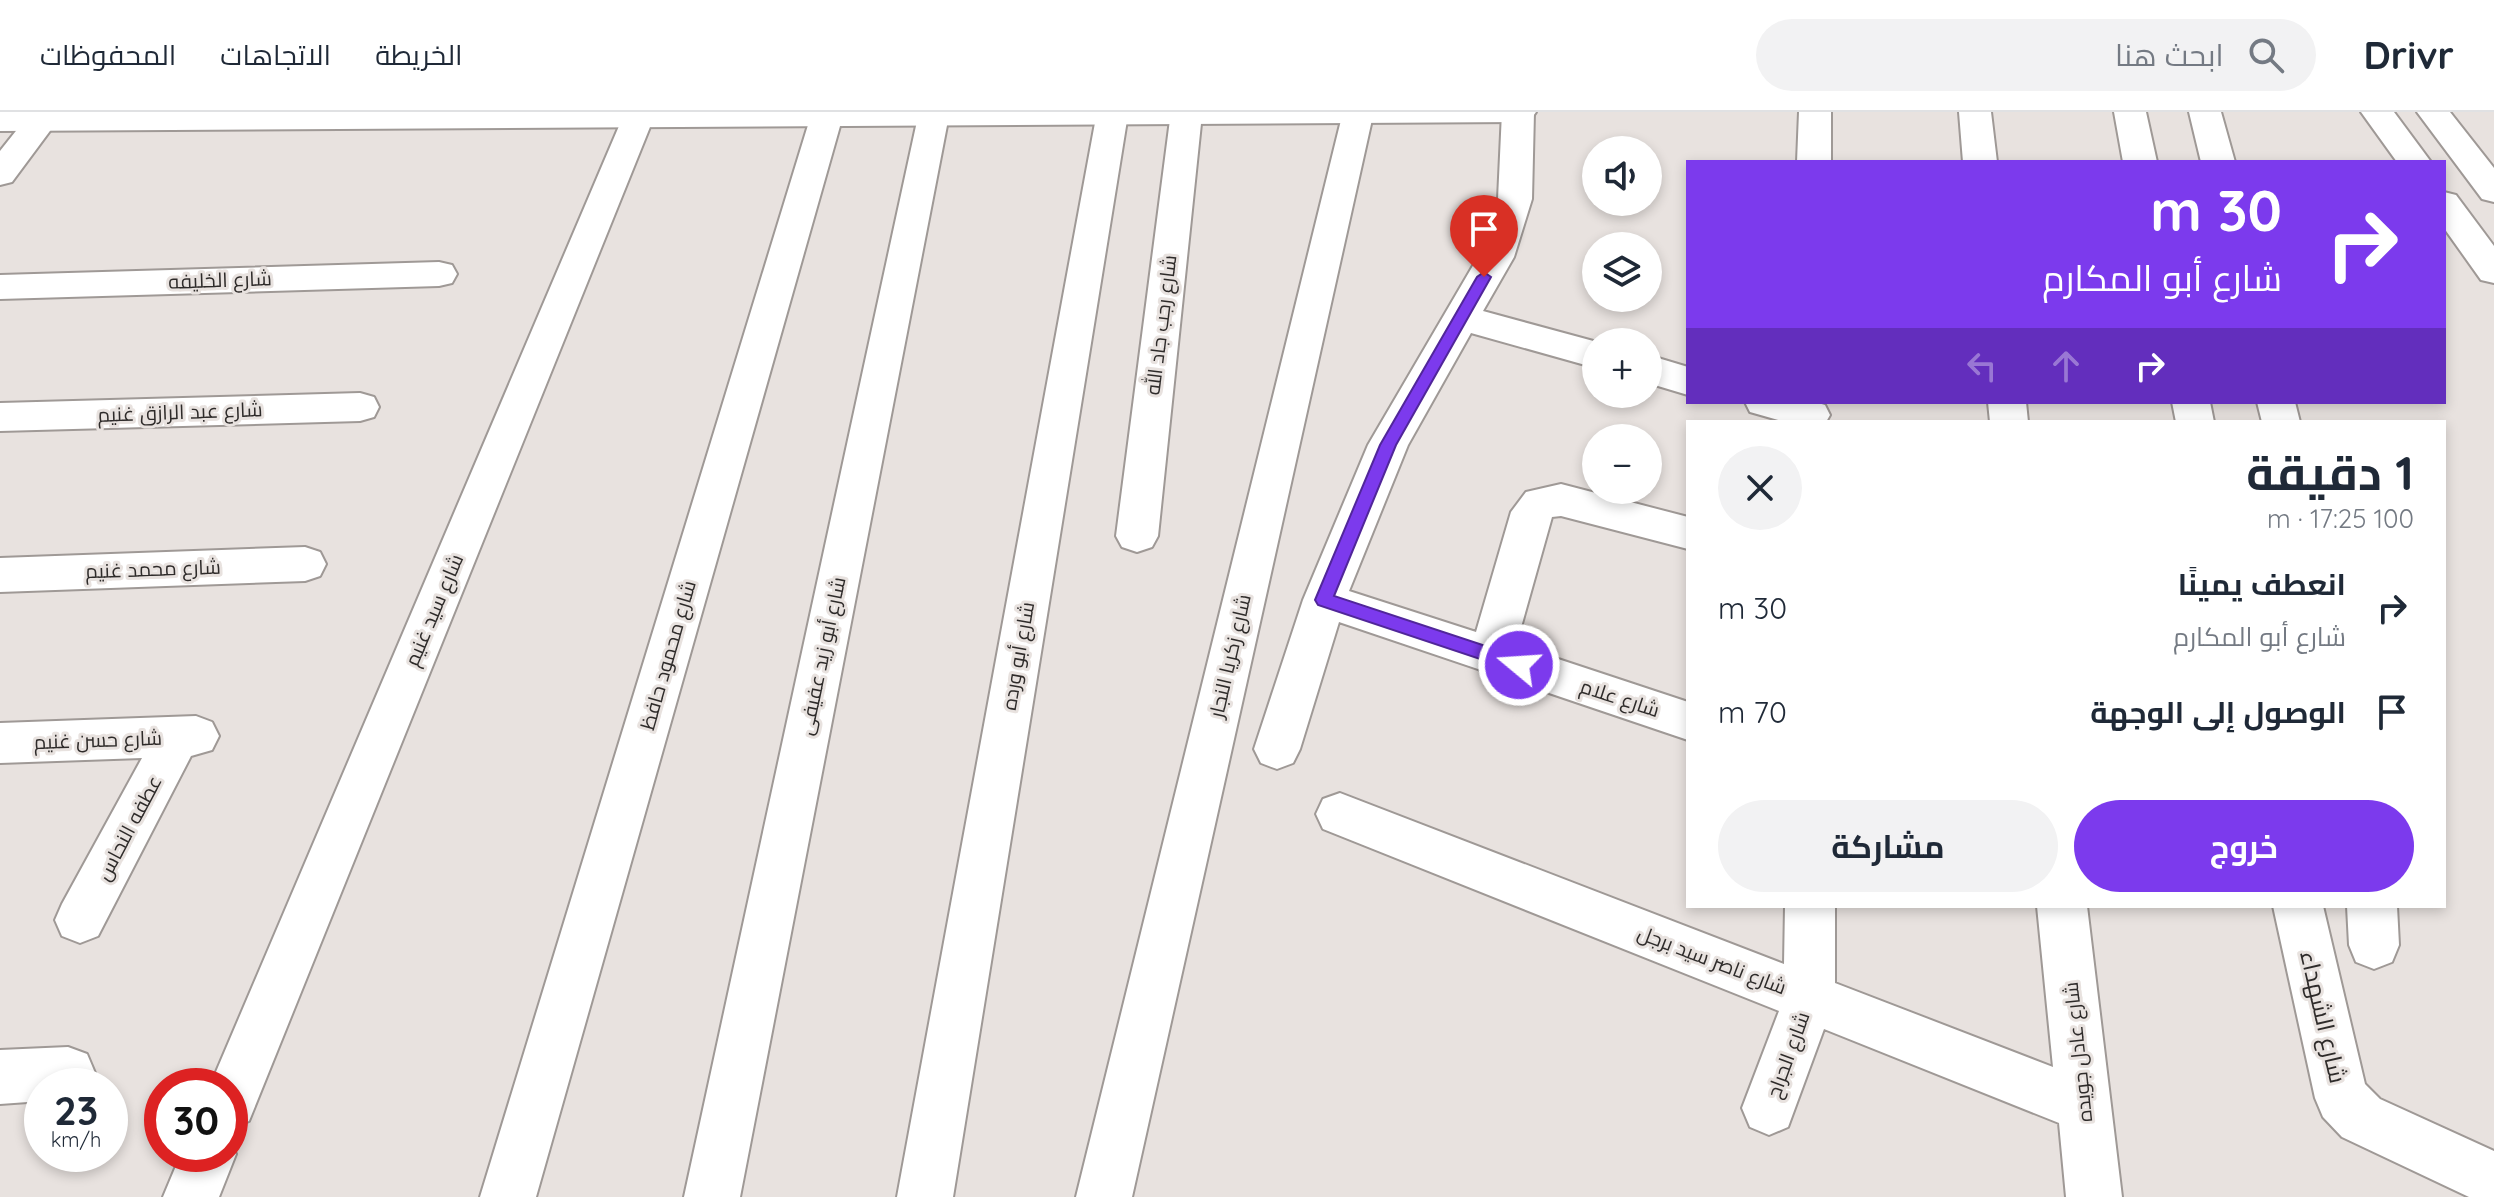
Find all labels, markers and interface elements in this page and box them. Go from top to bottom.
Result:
search box [1756,19,2316,91]
text: Drivr [2364,31,2454,79]
icon: search [2244,33,2288,77]
text: ابحث هنا [2115,36,2224,74]
text: المحفوظات [40,37,176,72]
text: الاتجاهات [220,37,331,72]
text: الخريطة [375,37,463,72]
map controls [1582,136,1662,504]
button: sound [1582,136,1662,216]
text: 30 m [2150,175,2282,245]
icon: right [2310,192,2414,296]
pin [1450,195,1518,277]
icon: arrive [1462,207,1506,251]
button: layers [1582,232,1662,312]
street label: شارع رجب جاد الله [1140,253,1183,397]
text: شارع أبو المكارم [2042,255,2282,300]
street label: شارع الخليفه [168,265,272,296]
button: + [1582,328,1662,408]
icon: left [1960,344,2004,388]
icon: ahead [2044,344,2088,388]
icon: right [2128,344,2172,388]
street label: شارع عبد الرازق غنيم [97,396,263,429]
button: − [1582,424,1662,504]
text: 1 دقيقة [2246,442,2414,502]
button: close [1718,446,1802,530]
text: 100 m · 17:25 [2267,502,2414,535]
street label: شارع سيد غنيم [399,550,470,670]
street label: شارع محمد غنيم [85,554,221,585]
text: انعطف يمينًا [2178,565,2346,603]
street label: شارع أبو زيد عفيفى [793,574,852,738]
street label: شارع محمود حافظ [634,577,703,733]
icon: right [2370,586,2414,630]
text: 30 m [1718,589,1787,627]
street label: شارع زكريا النجار [1203,592,1258,722]
street label: شارع أبو ورده [996,600,1041,712]
text: شارع أبو المكارم [2173,620,2346,653]
position arrow [1477,623,1561,707]
street label: شارع علام [1577,673,1663,724]
icon: arrive [2370,690,2414,734]
text: 70 m [1718,693,1787,731]
text: الوصول إلى الوجهة [2090,693,2346,731]
street label: شارع حسن غنيم [33,725,163,756]
street label: عطفه النحاس [90,771,168,885]
button: مشاركة [1718,800,2058,892]
button: خروج [2074,800,2414,892]
street label: شارع ناصر سيد برجل [1633,920,1790,1001]
street label: شارع الشهداء [2292,948,2354,1086]
street label: شارع عادل جويده [2058,981,2099,1123]
street label: شارع الجراح [1760,1008,1817,1102]
speed limit sign: 30 [144,1068,248,1172]
text: 23 [54,1085,98,1135]
text: km/h [51,1127,101,1152]

